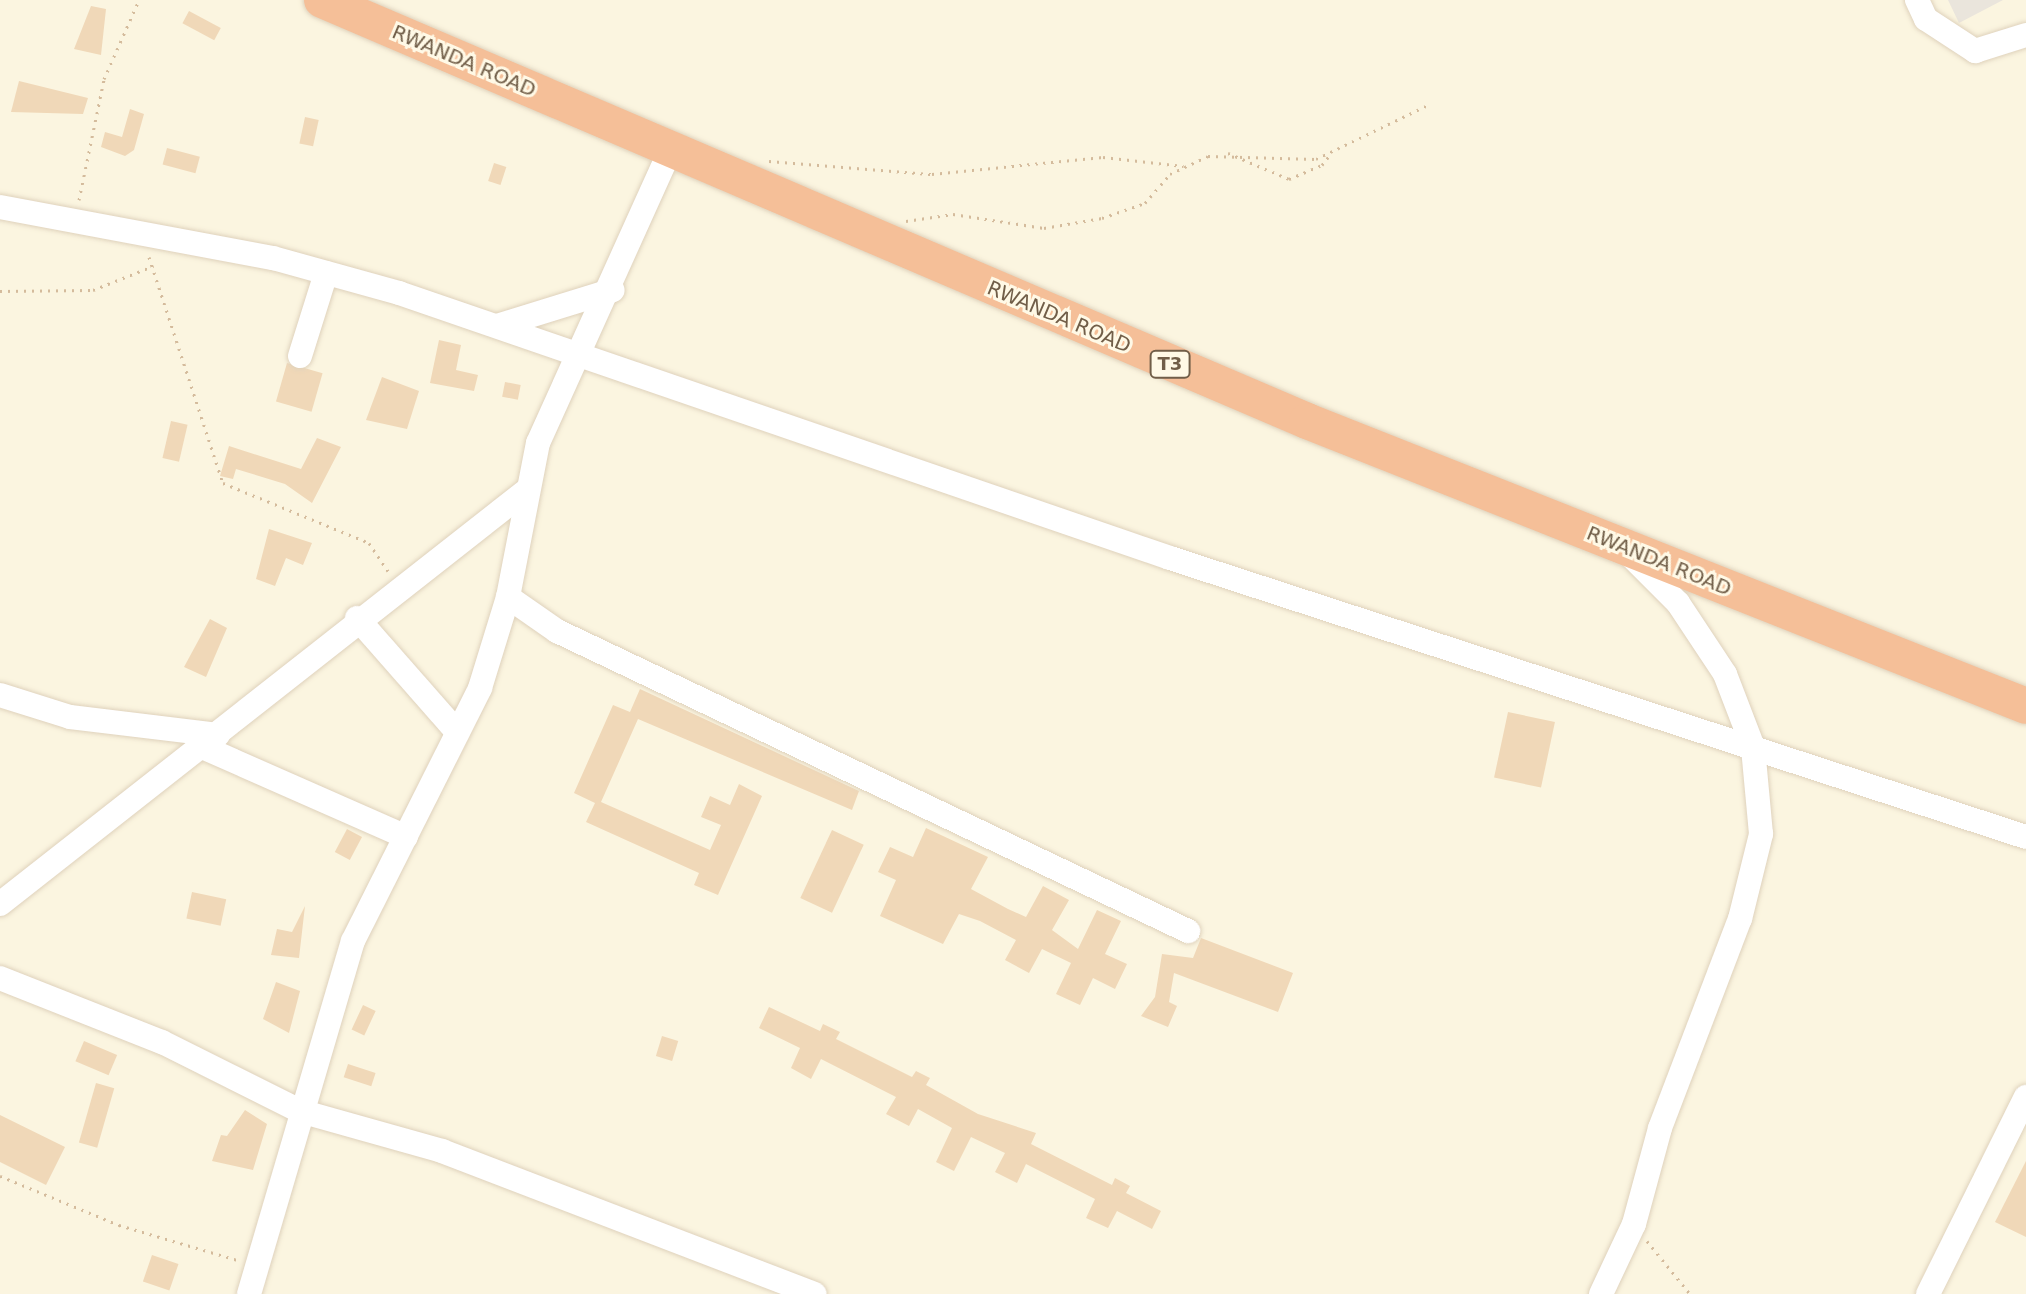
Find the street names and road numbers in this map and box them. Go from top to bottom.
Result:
street label: RWANDA ROAD [388,20,540,102]
street label: RWANDA ROAD [983,276,1135,358]
road number: T3 [1148,350,1192,378]
street label: RWANDA ROAD [1583,521,1735,601]

